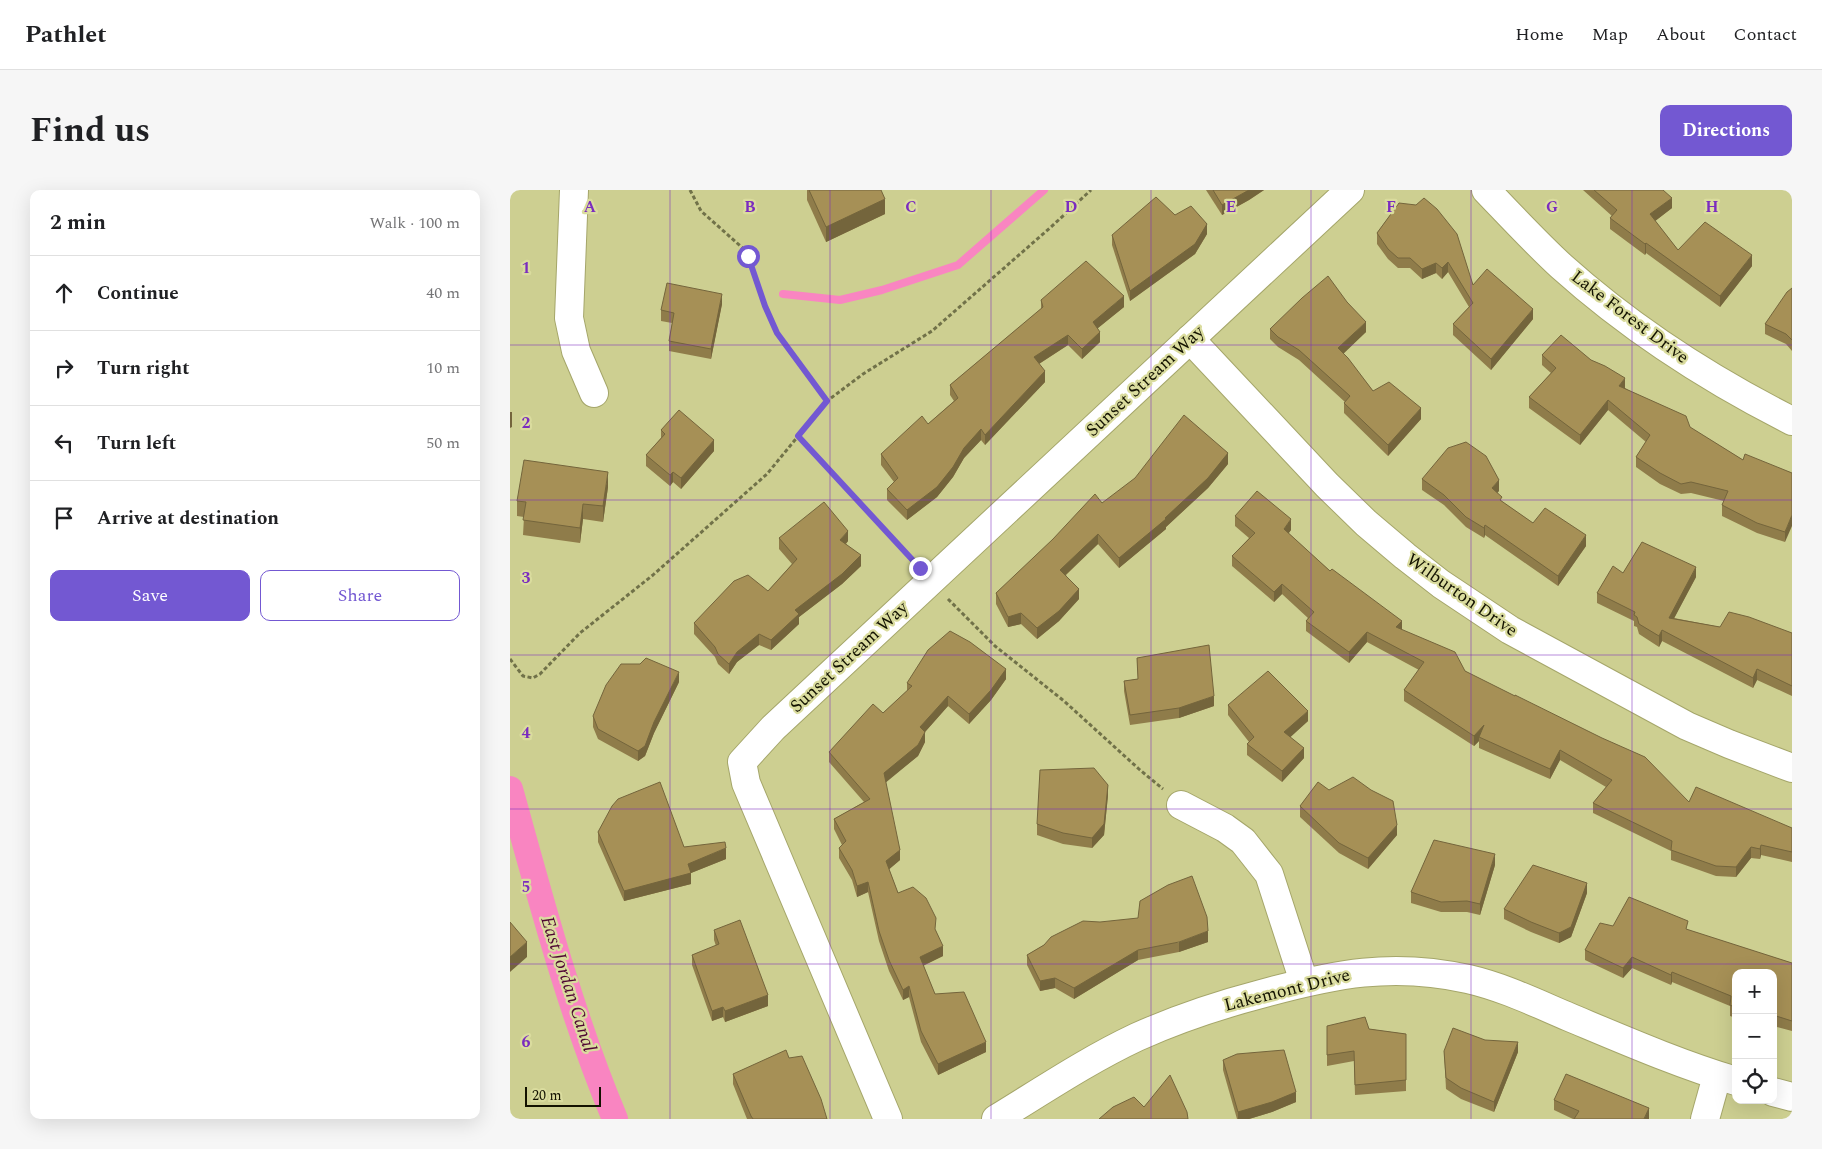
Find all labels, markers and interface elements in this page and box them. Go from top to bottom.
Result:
text: Pathlet [25,17,107,53]
text: Home [1515,21,1564,48]
text: Map [1592,21,1628,48]
text: About [1656,21,1706,48]
text: Contact [1734,21,1797,48]
text: Find us [30,104,150,157]
button: Directions [1660,105,1792,156]
text: A [584,195,597,219]
text: B [744,195,756,219]
text: C [905,195,917,219]
text: D [1065,195,1078,219]
text: E [1226,195,1236,219]
text: F [1386,195,1396,219]
text: G [1546,195,1558,219]
text: H [1705,195,1719,219]
text: 2 min [50,207,106,239]
text: Walk · 100 m [369,211,460,235]
route start [737,245,760,268]
text: 1 [522,256,530,280]
street label: Lake Forest Drive [1565,264,1695,370]
icon: ahead [50,279,78,307]
text: Continue [97,279,179,308]
text: 40 m [426,281,460,305]
street label: Sunset Stream Way [1080,318,1211,443]
icon: right [50,354,78,382]
text: Turn right [97,354,190,383]
text: 10 m [426,356,460,380]
text: 2 [522,411,531,435]
icon: left [50,429,78,457]
text: Turn left [97,429,176,458]
text: 50 m [426,431,460,455]
icon: arrive [50,504,78,532]
text: Arrive at destination [97,504,279,533]
street label: Wilburton Drive [1401,546,1523,644]
route end [909,557,932,580]
text: 3 [522,566,531,590]
button: Save [50,570,250,621]
button: Share [260,570,460,621]
street label: Sunset Stream Way [784,594,915,719]
text: 4 [522,721,531,745]
text: 5 [522,875,530,899]
water label: East Jordan Canal [532,912,604,1056]
street label: Lakemont Drive [1221,961,1353,1019]
map controls [1732,969,1777,1104]
button: + [1732,969,1777,1014]
button: − [1732,1014,1777,1059]
text: 6 [522,1030,531,1054]
button: locate [1732,1059,1777,1104]
scale bar [525,1084,601,1107]
text: 20 m [532,1085,562,1106]

